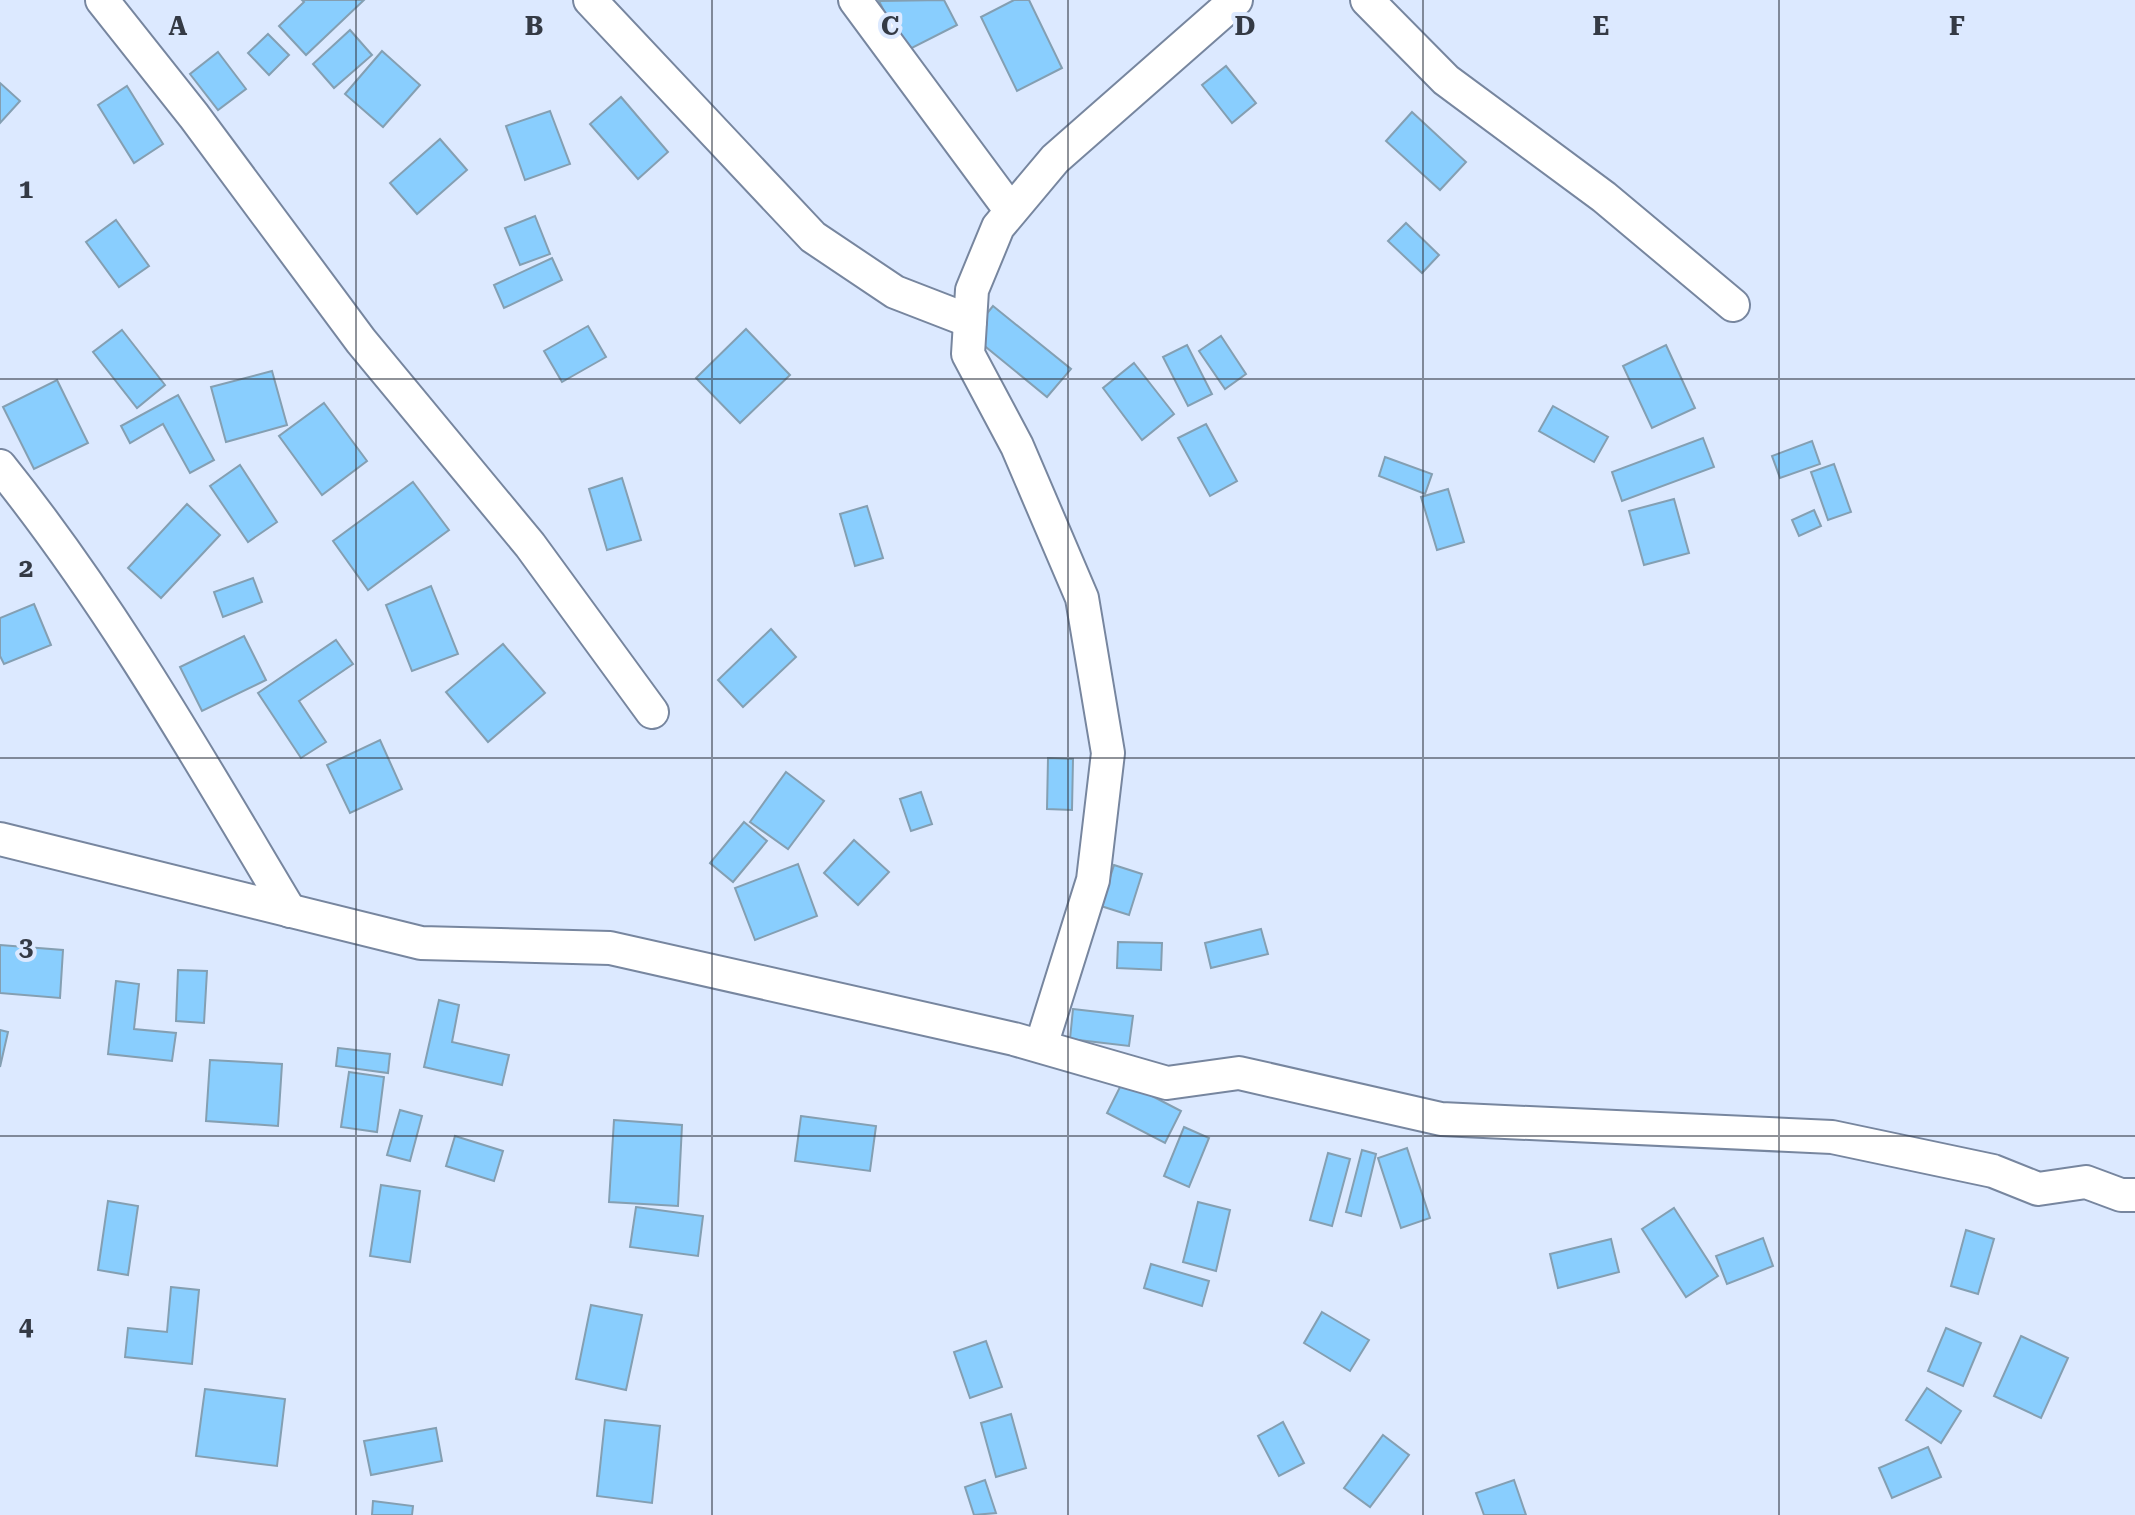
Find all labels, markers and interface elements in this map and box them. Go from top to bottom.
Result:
text: A [169,11,188,41]
text: B [525,11,543,41]
text: C [881,11,899,41]
text: D [1235,11,1255,41]
text: E [1593,11,1609,41]
text: F [1949,11,1965,41]
text: 1 [19,174,33,204]
text: 2 [19,553,33,583]
text: 3 [19,932,33,962]
text: 4 [19,1311,34,1341]

